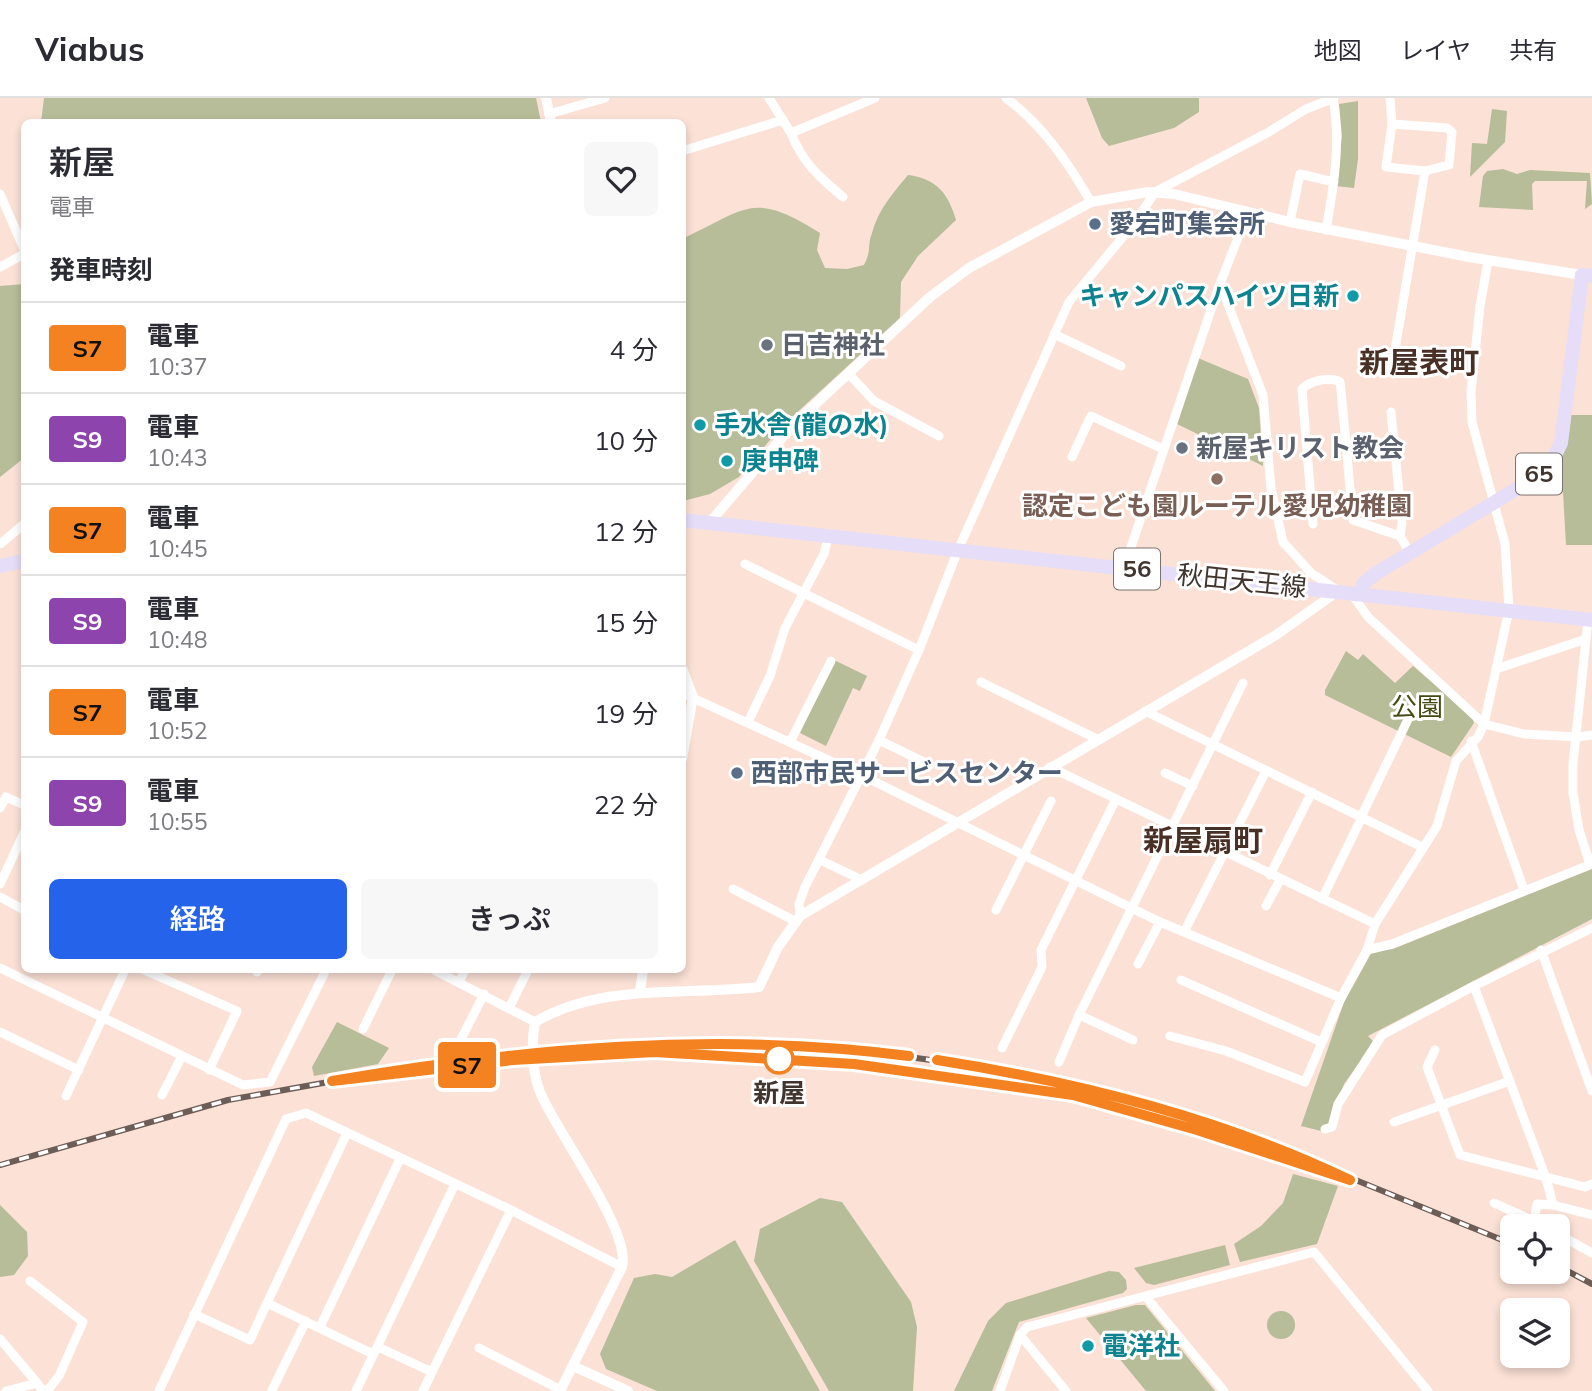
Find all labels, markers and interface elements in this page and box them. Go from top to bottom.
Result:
text: Viabus [35,28,145,69]
text: 地図 [1314,35,1362,65]
text: レイヤ [1400,35,1471,65]
text: 共有 [1509,35,1557,65]
text: 新屋 [49,141,115,182]
button: heart [584,142,658,216]
text: 電車 [49,192,95,221]
place label: 愛宕町集会所 [1109,207,1265,240]
marker: 愛宕町集会所 [1087,216,1103,232]
text: 発車時刻 [49,253,153,286]
place label: キャンパスハイツ日新 [1080,279,1339,312]
marker: キャンパスハイツ日新 [1345,288,1361,304]
text: 電車 [147,319,199,352]
place label: 日吉神社 [781,328,885,361]
text: S7 [73,333,102,363]
text: 4 分 [610,333,658,366]
marker: 日吉神社 [759,337,775,353]
district label: 新屋表町 [1359,343,1479,381]
text: 10:37 [147,352,207,381]
place label: 手水舎(龍の水) [714,408,889,441]
text: 電車 [147,410,199,443]
marker: 手水舎(龍の水) [692,417,708,433]
text: S9 [73,424,102,454]
text: 10 分 [594,424,658,457]
place label: 新屋キリスト教会 [1196,431,1404,464]
marker: 新屋キリスト教会 [1174,440,1190,456]
text: 10:43 [147,443,207,472]
place label: 庚申碑 [741,444,819,477]
marker: 庚申碑 [719,453,735,469]
road number: 65 [1516,454,1562,494]
marker: 認定こども園ルーテル愛児幼稚園 [1209,471,1225,487]
place label: 認定こども園ルーテル愛児幼稚園 [1022,489,1412,522]
text: 電車 [147,501,199,534]
text: S7 [73,515,102,545]
text: 12 分 [594,515,658,548]
text: 10:45 [147,534,207,563]
road number: 56 [1114,548,1160,590]
street label: 秋田天王線 [1176,557,1308,604]
text: 電車 [147,592,199,625]
text: S9 [73,606,102,636]
text: 15 分 [594,606,658,639]
text: 10:48 [147,625,207,654]
text: 電車 [147,683,199,716]
park label: 公園 [1391,690,1443,723]
text: S7 [73,697,102,727]
text: 19 分 [594,697,658,730]
text: 10:52 [147,716,207,745]
place label: 西部市民サービスセンター [751,756,1063,789]
marker: 西部市民サービスセンター [729,765,745,781]
text: 電車 [147,774,199,807]
text: S9 [73,788,102,818]
text: 22 分 [594,788,658,821]
text: 10:55 [147,807,207,836]
district label: 新屋扇町 [1143,821,1263,859]
button: 経路 [49,879,347,959]
button: きっぷ [361,879,658,959]
line badge: S7 [435,1042,498,1088]
marker: 新屋 [764,1044,794,1074]
text: S7 [452,1050,482,1080]
place label: 新屋 [753,1076,805,1109]
map controls [1500,1214,1570,1368]
button: locate [1500,1214,1570,1284]
button: layers [1500,1298,1570,1368]
place label: 電洋社 [1102,1329,1180,1362]
marker: 電洋社 [1080,1338,1096,1354]

